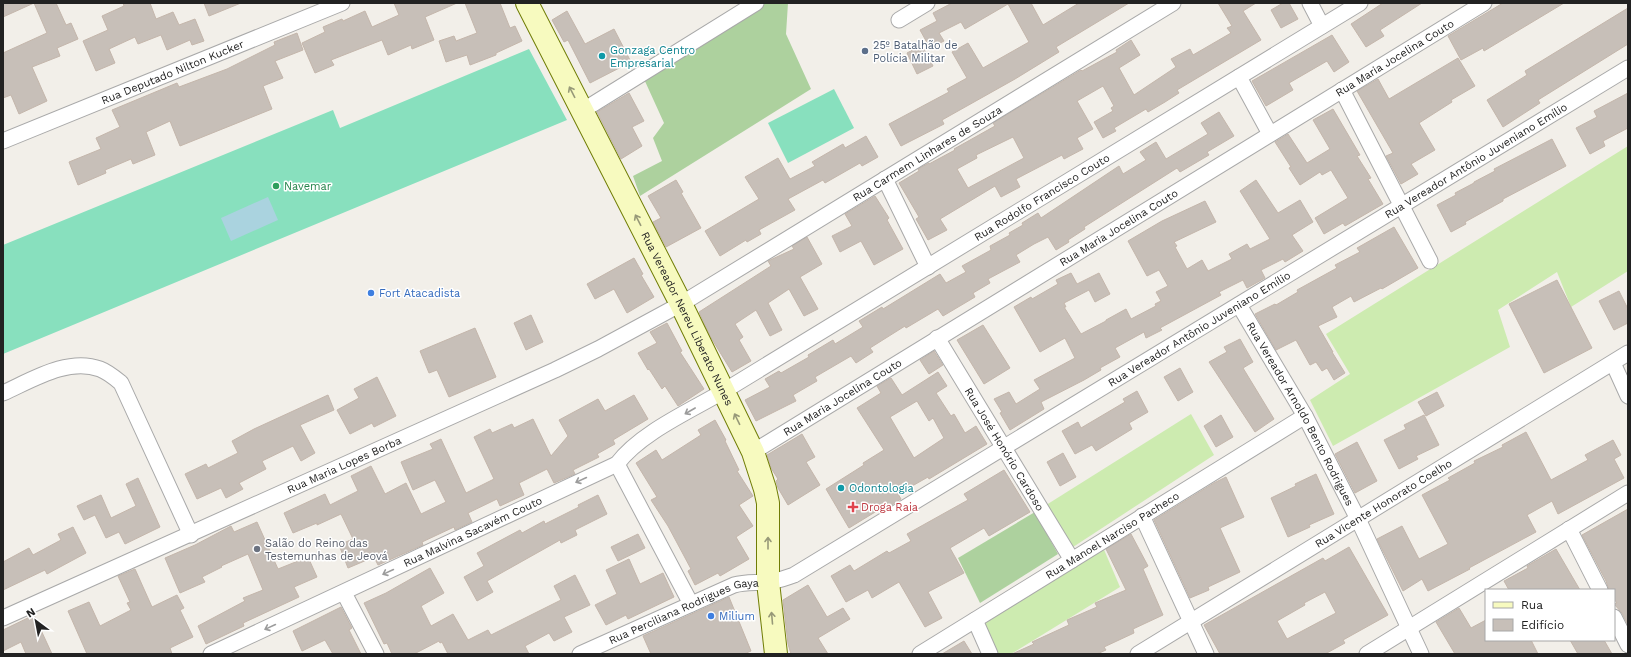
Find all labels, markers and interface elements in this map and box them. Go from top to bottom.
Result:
street label: Rua Maria Jocelina Couto [1333,17,1456,99]
street label: Rua Deputado Nilton Kucker [99,37,246,107]
place label: 25º Batalhão de Polícia Militar [873,39,958,65]
place label: Gonzaga Centro Empresarial [610,44,695,70]
marker: 25º Batalhão de Polícia Militar [860,46,870,56]
marker: Gonzaga Centro Empresarial [597,51,607,61]
one-way arrow [568,86,575,98]
street label: Rua Vereador Antônio Juveniano Emílio [1382,100,1569,221]
street label: Rua Carmem Linhares de Souza [850,103,1004,204]
street label: Rua Rodolfo Francisco Couto [972,151,1112,243]
place label: Navemar [284,180,332,193]
marker: Navemar [271,181,281,191]
street label: Rua Maria Jocelina Couto [1057,186,1180,269]
one-way arrow [634,214,641,226]
street label: Rua Vereador Nereu Liberato Nunes [639,230,736,408]
street label: Rua Vereador Antônio Juveniano Emílio [1106,268,1293,389]
place label: Fort Atacadista [379,287,460,300]
marker: Fort Atacadista [366,288,376,298]
street label: Rua Vereador Arnoldo Bento Rodrigues [1244,320,1357,508]
street label: Rua Maria Jocelina Couto [781,356,904,438]
street label: Rua José Honório Cardoso [962,385,1047,513]
one-way arrow [684,407,696,415]
one-way arrow [733,414,740,426]
street label: Rua Maria Lopes Borba [285,433,403,496]
street label: Rua Vicente Honorato Coelho [1313,456,1454,550]
one-way arrow [576,477,588,484]
place label: Odontologia [849,482,914,495]
marker: Odontologia [836,483,846,493]
street label: Rua Manoel Narciso Pacheco [1043,489,1181,581]
street label: Rua Malvina Sacavém Couto [401,493,544,570]
place label: Droga Raia [861,501,918,514]
marker: Droga Raia [848,502,858,512]
place label: Salão do Reino das Testemunhas de Jeová [265,537,388,563]
one-way arrow [764,537,772,550]
marker: Salão do Reino das Testemunhas de Jeová [252,544,262,554]
one-way arrow [382,569,394,576]
street label: Rua Perciliana Rodrigues Gaya [607,576,759,647]
legend [1485,589,1615,641]
text: Rua [1521,598,1543,612]
north arrow [16,601,56,641]
text: N [24,605,38,621]
place label: Milium [719,610,755,623]
marker: Milium [706,611,716,621]
one-way arrow [768,612,775,625]
text: Edifício [1521,618,1564,632]
one-way arrow [265,624,277,631]

